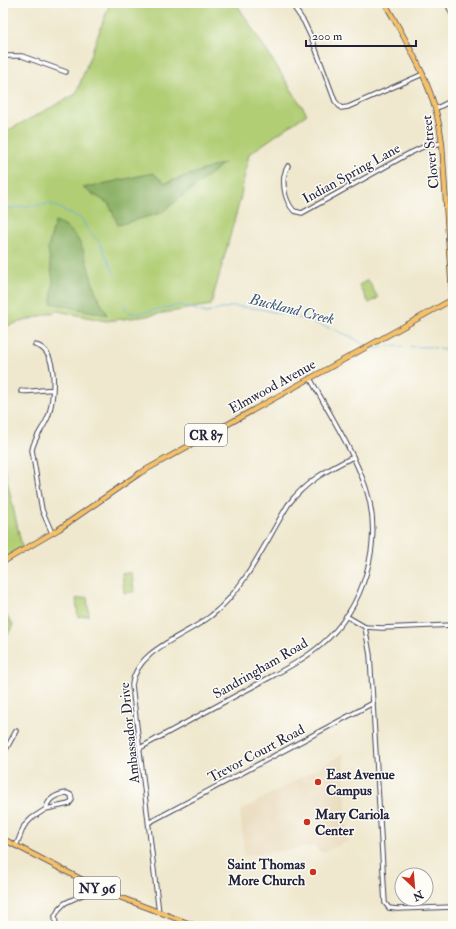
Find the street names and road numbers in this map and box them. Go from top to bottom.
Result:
street label: Clover Street [418,114,443,190]
street label: Indian Spring Lane [299,139,404,208]
street label: Elmwood Avenue [226,355,319,417]
road number: CR 87 [185,424,227,446]
street label: Sandringham Road [210,634,311,703]
street label: Ambassador Drive [116,681,143,785]
street label: Trevor Court Road [205,721,308,786]
road number: NY 96 [74,877,120,899]

